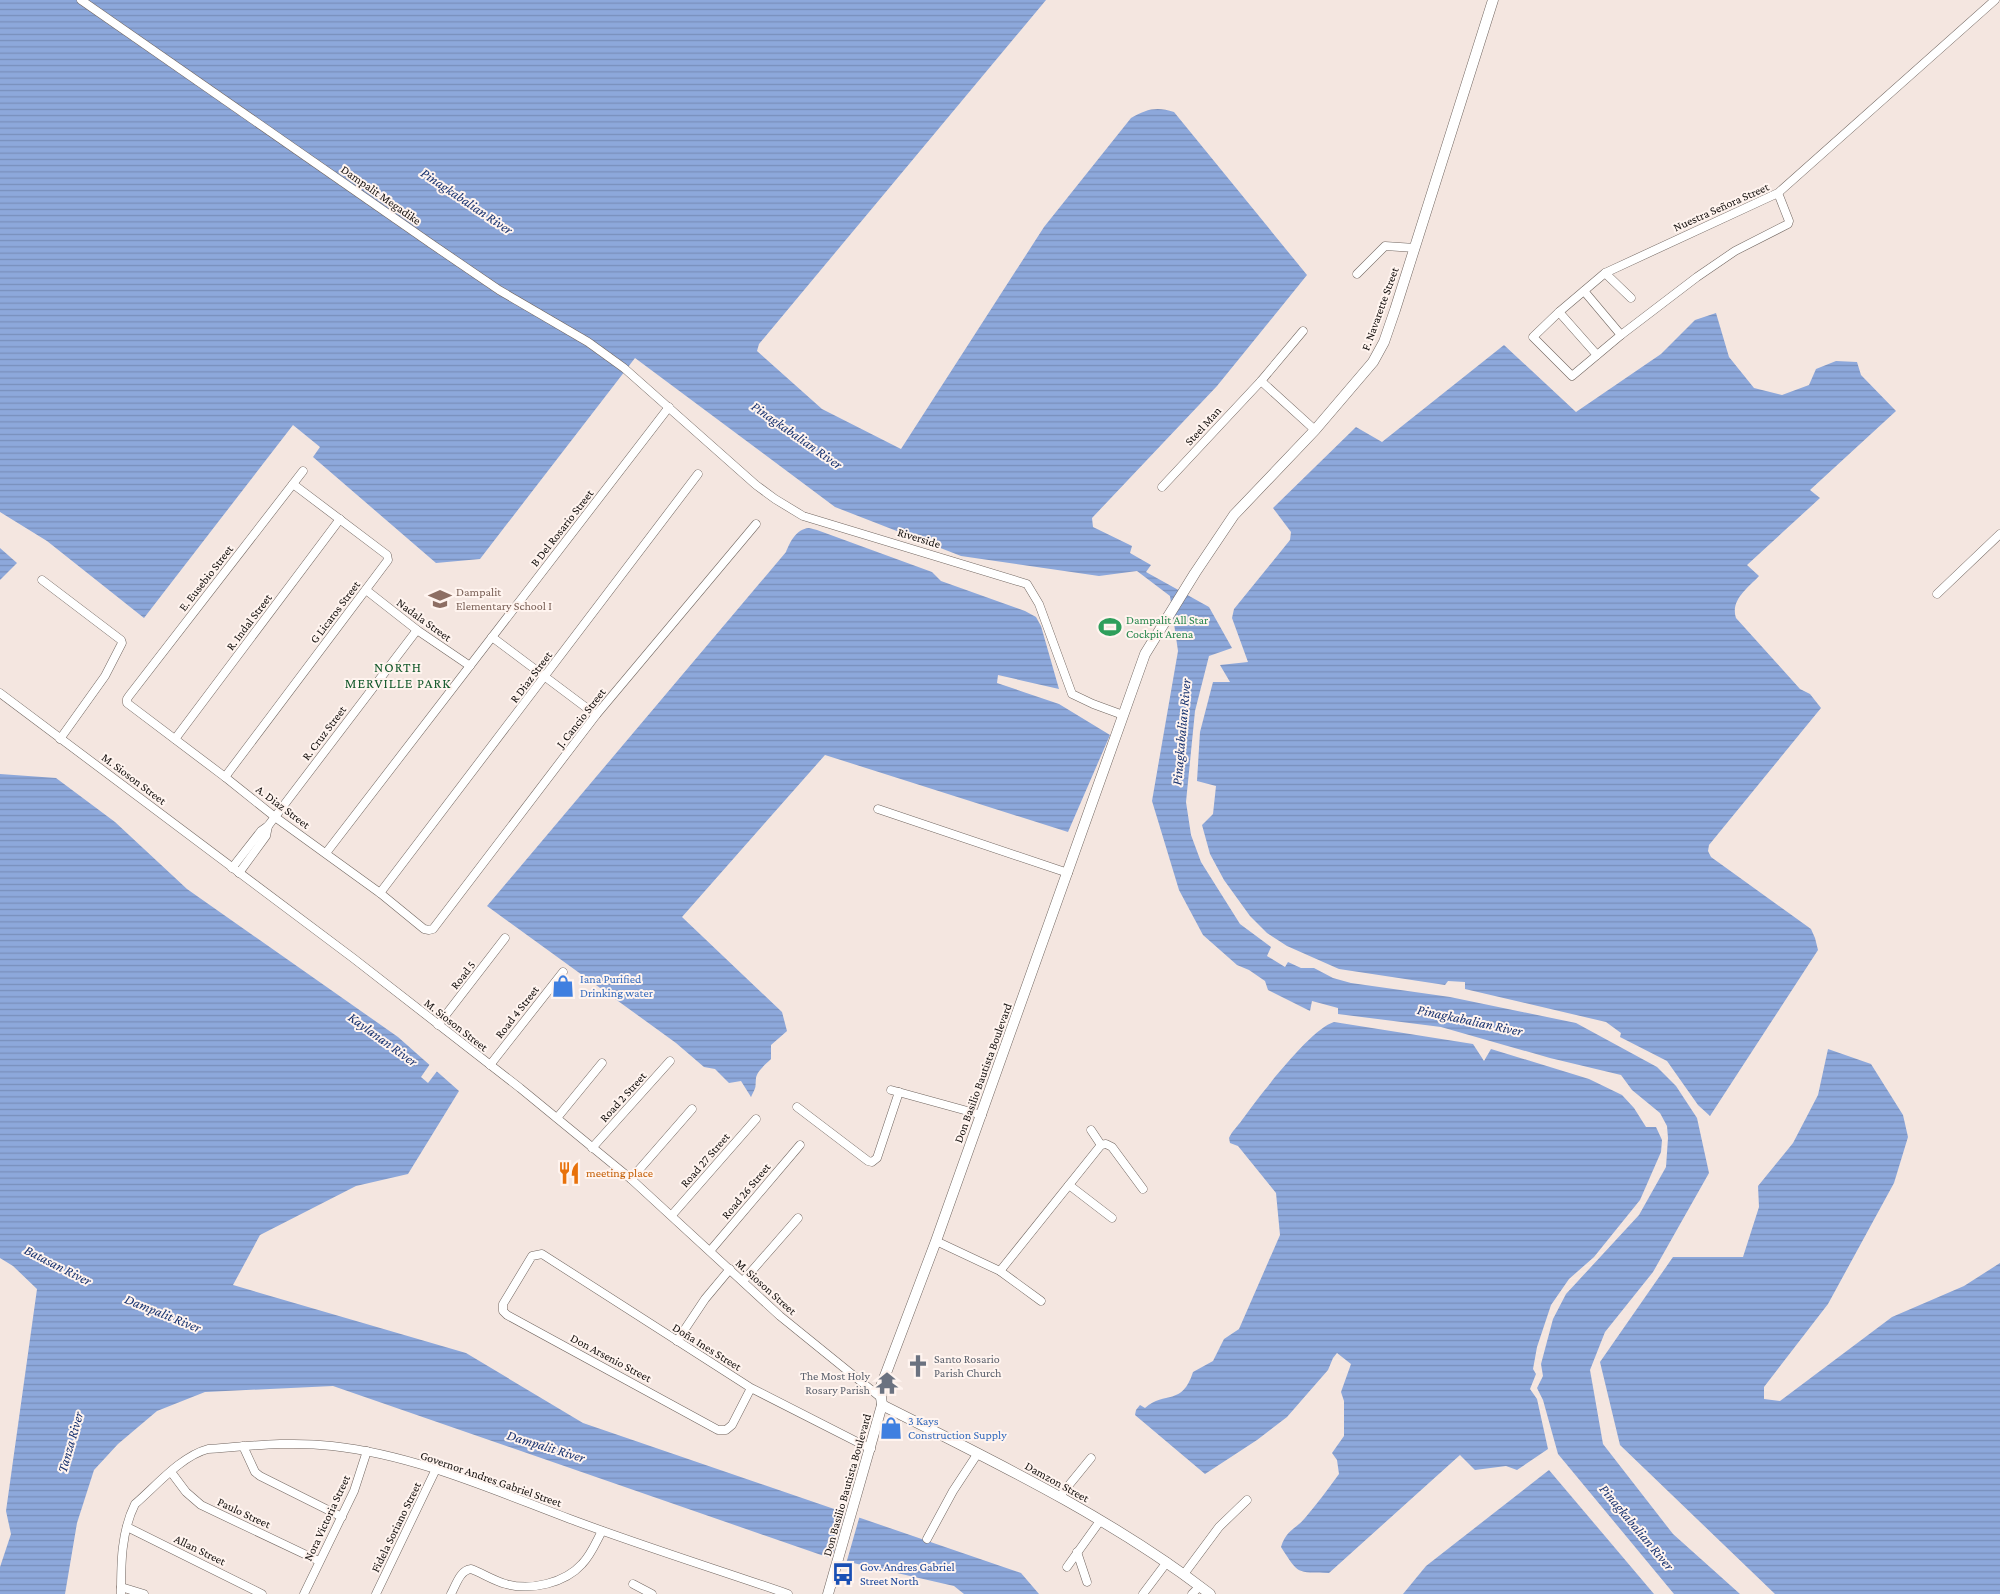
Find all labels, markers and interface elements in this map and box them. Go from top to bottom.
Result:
street label: Dampalit Megadike [338,162,424,228]
water label: Pinagkabalian River [418,164,517,238]
street label: Nuestra Señora Street [1671,179,1772,234]
street label: F. Navarette Street [1358,264,1402,353]
water label: Pinagkabalian River [749,398,846,473]
street label: Steel Man [1182,403,1224,448]
street label: B Del Rosario Street [528,486,597,569]
street label: Riverside [896,525,942,551]
street label: E. Eusebio Street [176,541,237,614]
street label: G Licaros Street [307,577,364,646]
place label: Dampalit Elementary School I [456,585,552,613]
school or university icon: Dampalit Elementary School I [427,586,453,612]
street label: R. Indal Street [223,590,275,653]
street label: Nadala Street [394,595,455,645]
place label: Dampalit All Star Cockpit Arena [1126,613,1209,641]
sports icon: Dampalit All Star Cockpit Arena [1097,614,1123,640]
street label: R Diaz Street [507,648,556,706]
district label: NORTH MERVILLE PARK [345,659,451,691]
water label: Pinagkabalian River [1168,677,1194,786]
street label: J. Cancio Street [553,685,609,751]
street label: R. Cruz Street [299,702,350,763]
street label: M. Sioson Street [99,750,170,808]
street label: A. Diaz Street [253,782,314,832]
street label: Road 5 [448,958,478,992]
place label: Iana Purified Drinking water [580,972,654,1000]
shop icon: Iana Purified Drinking water [550,973,576,999]
street label: Road 4 Street [492,982,543,1041]
street label: M. Sioson Street [421,996,492,1055]
street label: Don Basilio Bautista Boulevard [951,1001,1015,1145]
water label: Pinagkabalian River [1416,1001,1525,1039]
water label: Kaylanan River [345,1009,421,1070]
street label: Road 2 Street [597,1068,650,1125]
street label: Road 27 Street [677,1129,733,1190]
street label: Road 26 Street [719,1159,774,1222]
restaurant icon: meeting place [556,1160,582,1186]
place label: meeting place [586,1166,653,1180]
water label: Batasan River [22,1241,95,1289]
street label: M. Sioson Street [733,1256,800,1319]
water label: Dampalit River [123,1290,204,1336]
street label: Doña Ines Street [670,1320,745,1374]
street label: Don Arsenio Street [568,1331,655,1386]
place label: Santo Rosario Parish Church [934,1352,1002,1380]
church icon: Santo Rosario Parish Church [905,1353,931,1379]
place label: The Most Holy Rosary Parish [800,1369,871,1397]
temple icon: The Most Holy Rosary Parish [874,1370,900,1396]
water label: Tanza River [54,1409,87,1474]
street label: Don Basilio Bautista Boulevard [820,1411,874,1558]
place label: 3 Kays Construction Supply [908,1414,1007,1442]
shop icon: 3 Kays Construction Supply [878,1415,904,1441]
water label: Dampalit River [505,1427,588,1466]
street label: Governor Andres Gabriel Street [418,1448,565,1510]
street label: Damzon Street [1023,1459,1092,1506]
street label: Nora Victoria Street [301,1472,354,1563]
street label: Fidela Soriano Street [368,1479,424,1574]
water label: Pinagkabalian River [1596,1481,1678,1574]
street label: Paulo Street [215,1495,274,1532]
street label: Allan Street [172,1532,229,1569]
place label: Gov. Andres Gabriel Street North [860,1560,955,1588]
bus stop icon: Gov. Andres Gabriel Street North [830,1561,856,1587]

